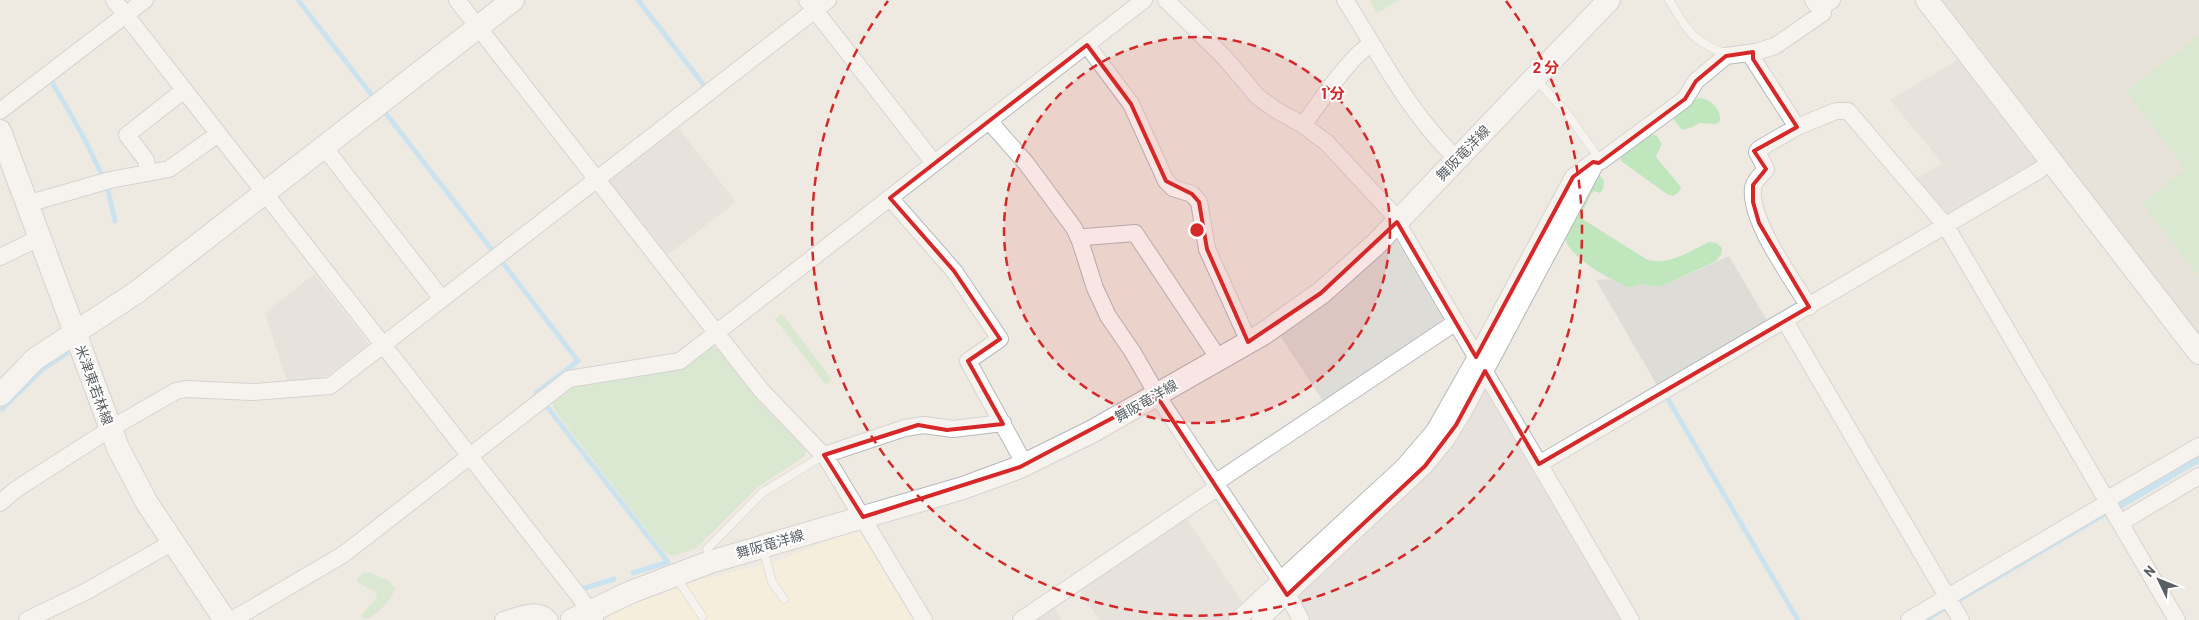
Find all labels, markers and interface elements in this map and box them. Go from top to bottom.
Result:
text: 2 分 [1533,58,1559,76]
text: 1 分 [1321,84,1345,102]
street label: 舞阪竜洋線 [1432,122,1493,184]
centre of rings [1188,221,1206,239]
street label: 米津東若林線 [72,342,117,427]
street label: 舞阪竜洋線 [1111,376,1180,425]
street label: 舞阪竜洋線 [734,526,806,561]
north arrow [2134,555,2184,605]
text: N [2140,562,2159,580]

